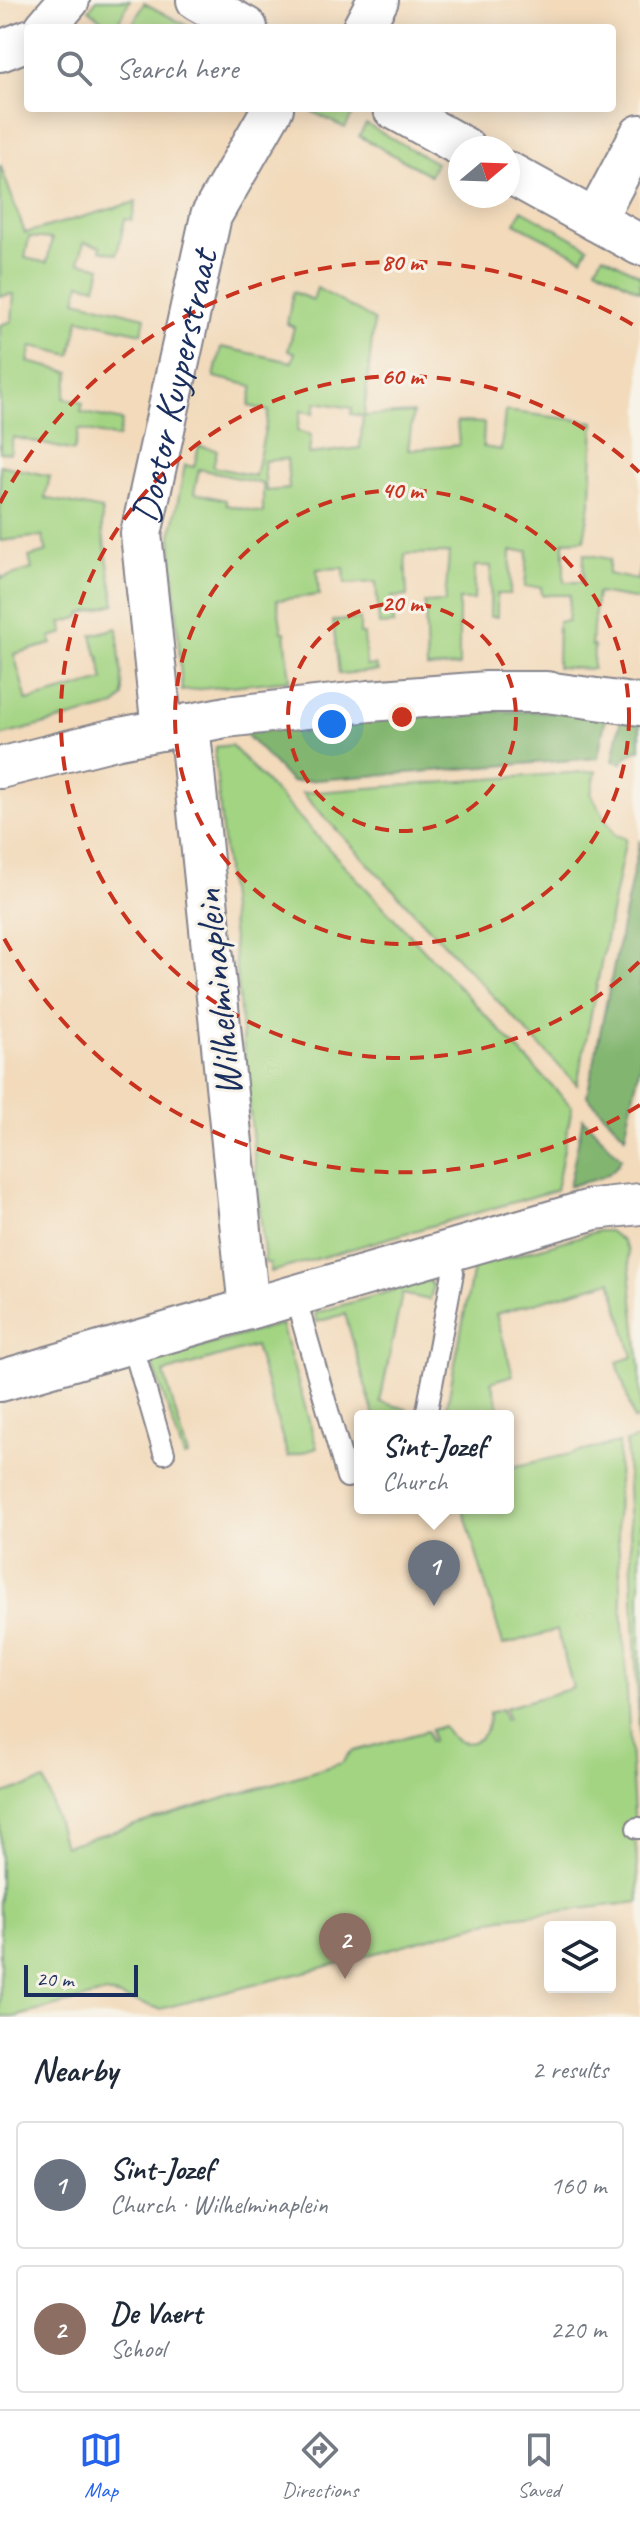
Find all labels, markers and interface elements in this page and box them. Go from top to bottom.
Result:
search box [24,24,616,112]
icon: search [52,46,96,90]
text: Search here [116,49,238,87]
north arrow [448,136,520,208]
street label: Doctor Kuyperstraat [120,242,230,528]
text: 80 m [381,247,425,277]
text: 60 m [381,361,425,391]
text: 40 m [381,475,425,505]
text: 20 m [381,588,425,618]
centre of rings [388,703,416,731]
your location [312,704,352,744]
street label: Wilhelminaplein [182,886,254,1099]
popup [354,1410,514,1514]
text: Sint-Jozef [382,1427,486,1465]
text: Church [382,1465,447,1498]
pin: 1 [408,1540,460,1606]
pin: 2 [319,1913,371,1979]
map controls [544,1921,616,1993]
button: layers [544,1921,616,1993]
scale bar [24,1961,138,1997]
text: 20 m [36,1965,73,1993]
text: Nearby [32,2048,118,2091]
text: 2 results [532,2053,608,2086]
text: Sint-Jozef [110,2150,213,2188]
text: 1 [54,2169,66,2202]
text: 160 m [550,2169,606,2202]
text: Church · Wilhelminaplein [110,2188,328,2221]
text: De Vaert [110,2294,202,2332]
text: 2 [54,2313,66,2346]
text: 220 m [550,2313,606,2346]
text: School [110,2332,166,2365]
tab: Map [79,2428,123,2504]
tab: Directions [282,2428,358,2504]
tab: Saved [517,2428,561,2504]

